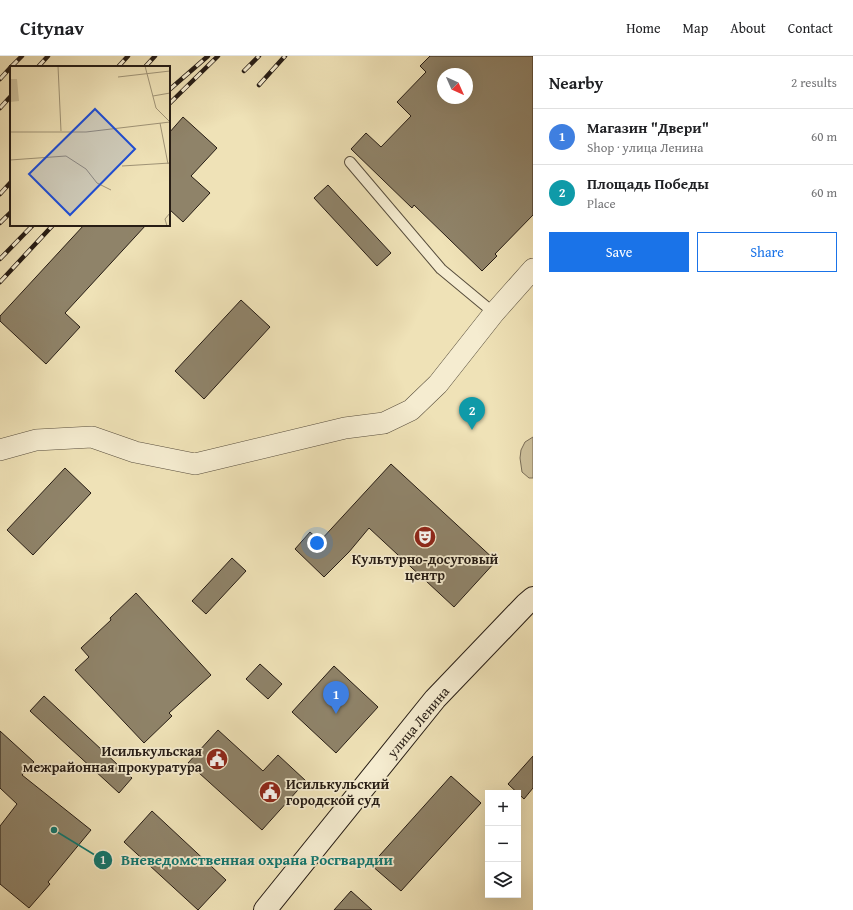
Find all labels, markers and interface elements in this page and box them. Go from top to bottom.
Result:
text: Citynav [20,14,84,42]
text: Home [626,18,661,38]
text: Map [683,18,708,38]
text: About [730,18,766,38]
text: Contact [788,18,833,38]
inset map [10,66,170,226]
north arrow [437,68,473,104]
text: Nearby [549,70,603,95]
text: 2 results [791,73,837,92]
text: Магазин "Двери" [587,117,709,138]
text: 1 [559,127,565,146]
text: 60 m [811,127,837,146]
text: Shop · улица Ленина [587,138,704,157]
text: Площадь Победы [587,173,709,194]
text: 2 [559,183,565,202]
text: 60 m [811,183,837,202]
text: Place [587,194,616,213]
button: Save [549,232,689,272]
button: Share [697,232,837,272]
pin: 2 [459,397,485,430]
theatre icon: Культурно-досуговый центр [412,524,438,550]
your location [307,533,327,553]
place label: Культурно-досуговый центр [352,549,499,585]
pin: 1 [323,681,349,714]
street label: улица Ленина [382,682,454,763]
place label: Исилькульская межрайонная прокуратура [23,741,203,777]
public building icon: Исилькульская межрайонная прокуратура [204,746,230,772]
place label: Исилькульский городской суд [286,774,390,810]
public building icon: Исилькульский городской суд [257,779,283,805]
map controls [485,790,521,898]
button: + [485,790,521,826]
button: − [485,826,521,862]
callout: Вневедомственная охрана Росгвардии [93,847,401,874]
text: Вневедомственная охрана Росгвардии [121,849,394,870]
text: 1 [100,851,106,868]
button: layers [485,862,521,898]

